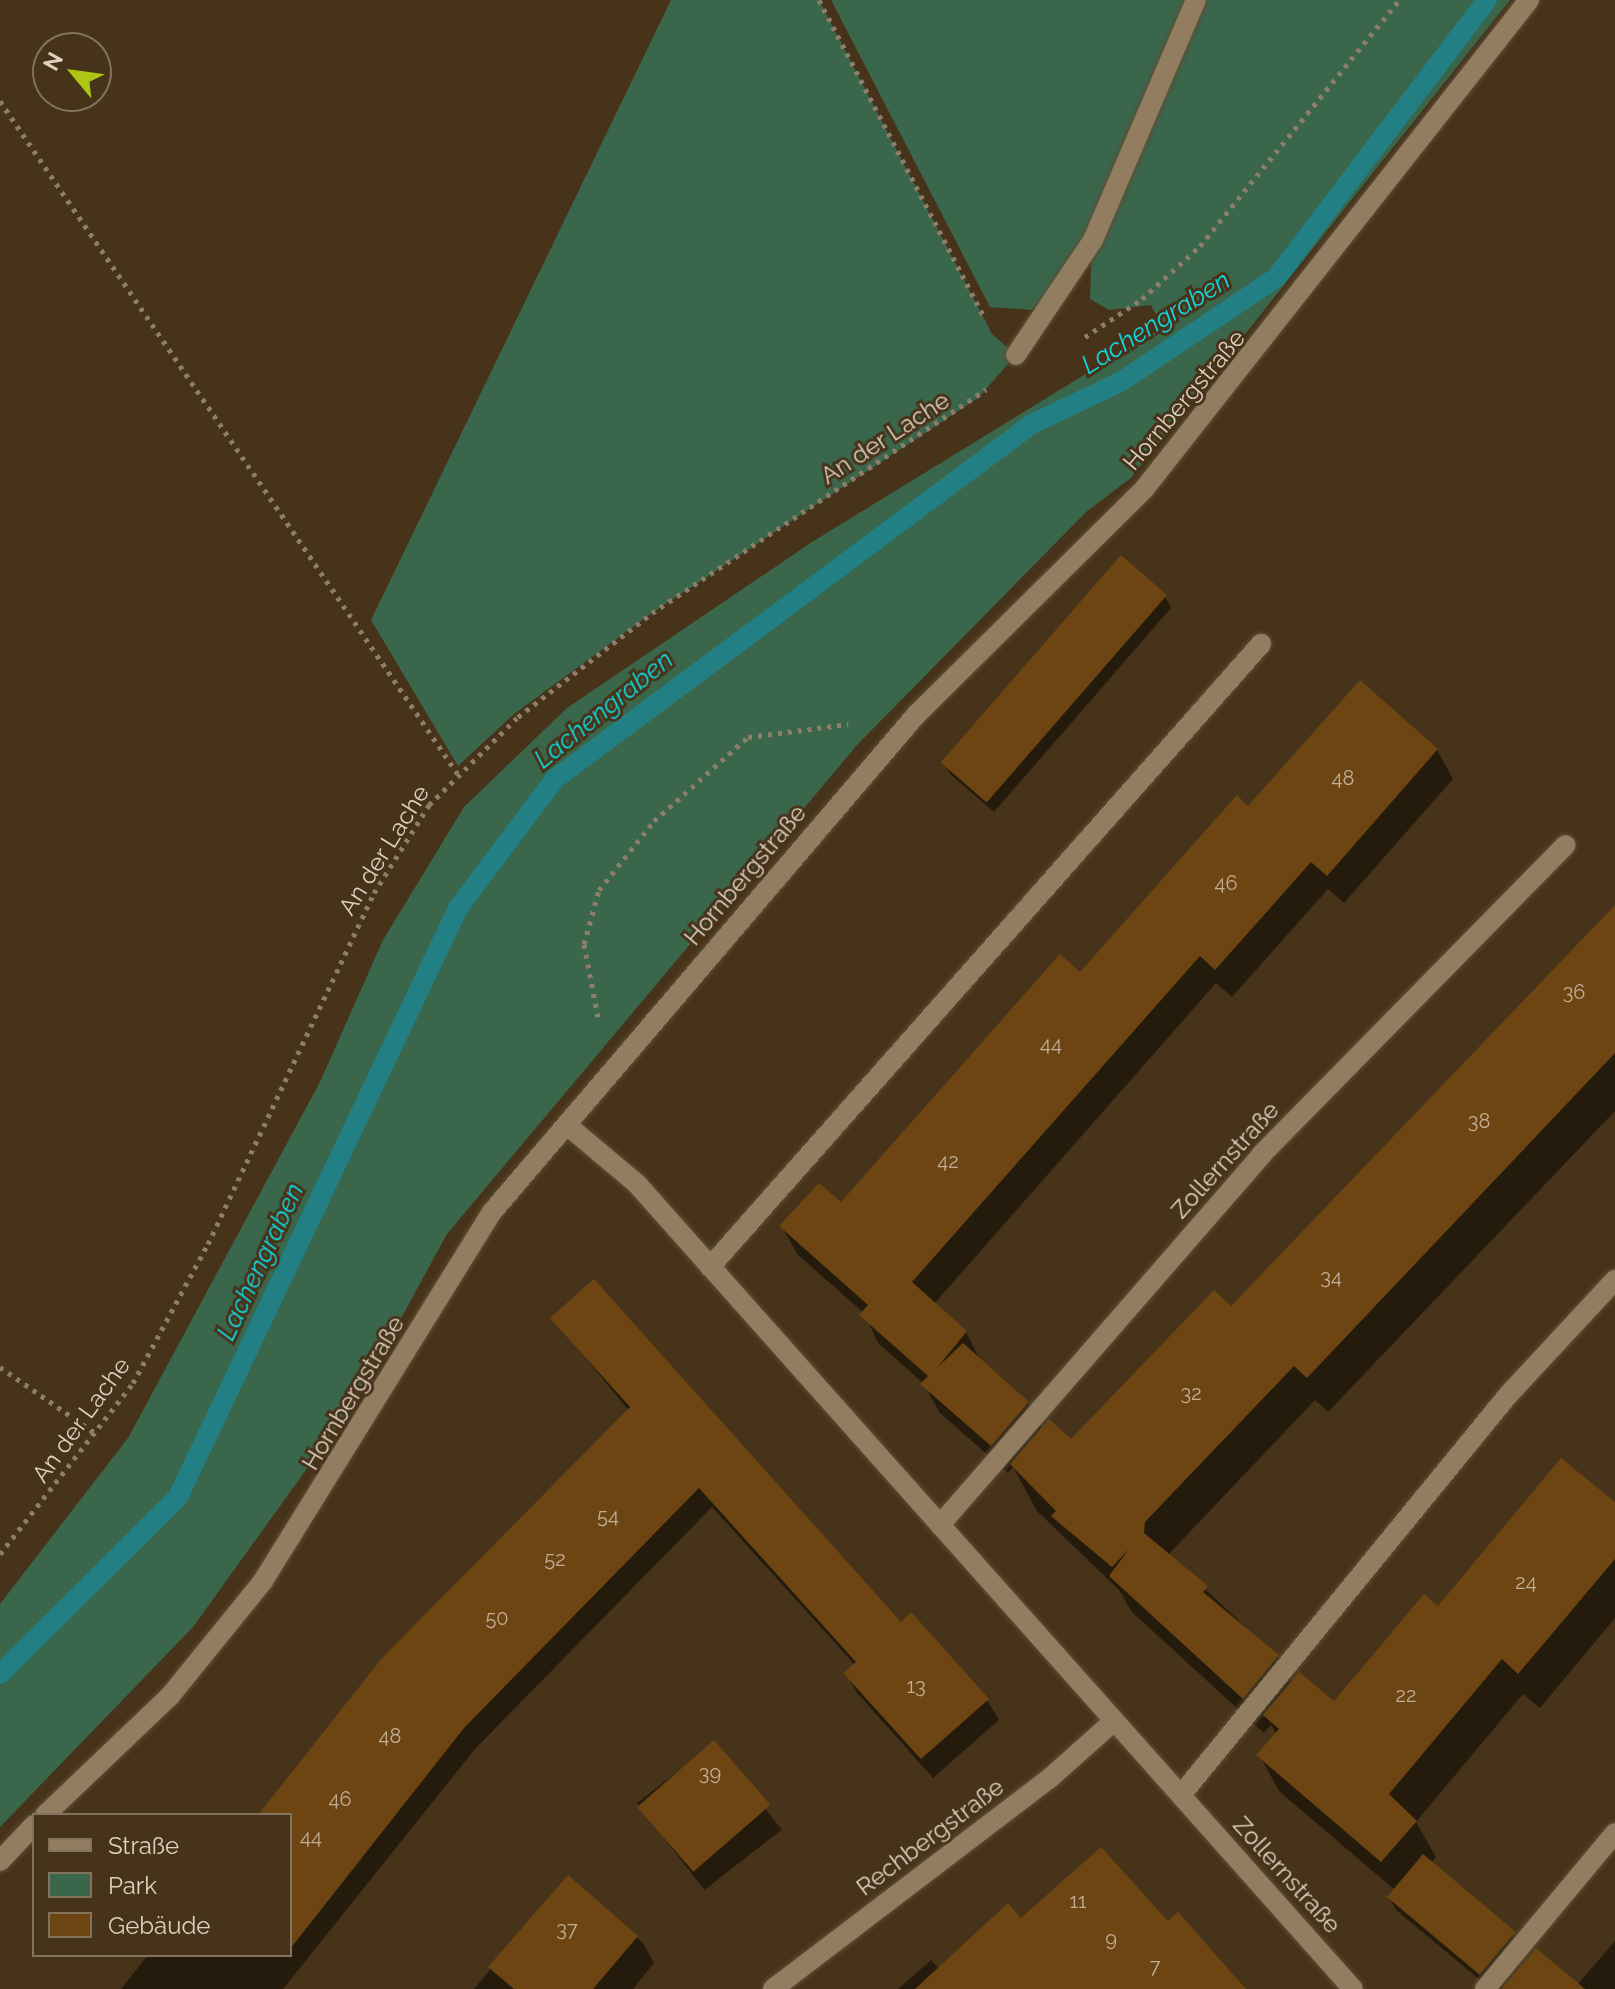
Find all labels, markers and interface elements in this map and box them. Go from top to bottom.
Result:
north arrow [32,32,112,112]
text: N [37,48,68,75]
water label: Lachengraben [1076,265,1236,381]
street label: Hornbergstraße [1117,324,1251,476]
street label: An der Lache [815,386,955,490]
water label: Lachengraben [528,645,680,775]
house number: 48 [1332,766,1354,790]
street label: An der Lache [333,780,435,920]
street label: Hornbergstraße [678,799,812,951]
house number: 46 [1215,871,1237,895]
house number: 36 [1563,980,1585,1004]
house number: 44 [1040,1032,1062,1056]
street label: Zollernstraße [1165,1096,1285,1224]
house number: 38 [1468,1109,1490,1133]
house number: 42 [937,1149,959,1173]
water label: Lachengraben [211,1179,311,1345]
house number: 34 [1320,1265,1342,1289]
street label: Hornbergstraße [296,1311,410,1475]
street label: An der Lache [26,1352,136,1488]
house number: 32 [1180,1381,1202,1405]
house number: 54 [597,1504,619,1528]
house number: 52 [544,1547,566,1571]
house number: 24 [1515,1570,1537,1594]
house number: 50 [485,1606,509,1630]
house number: 13 [906,1674,926,1698]
house number: 22 [1396,1683,1416,1707]
house number: 48 [379,1724,401,1748]
house number: 39 [699,1761,721,1785]
street label: Rechbergstraße [851,1772,1009,1902]
house number: 46 [329,1787,351,1811]
street label: Zollernstraße [1227,1811,1347,1939]
legend [32,1813,292,1957]
house number: 44 [300,1825,322,1849]
text: Straße [108,1831,179,1860]
text: Park [108,1871,157,1900]
house number: 11 [1069,1889,1087,1913]
text: Gebäude [108,1911,210,1940]
house number: 37 [556,1917,578,1941]
house number: 9 [1105,1927,1117,1951]
house number: 7 [1150,1954,1160,1978]

